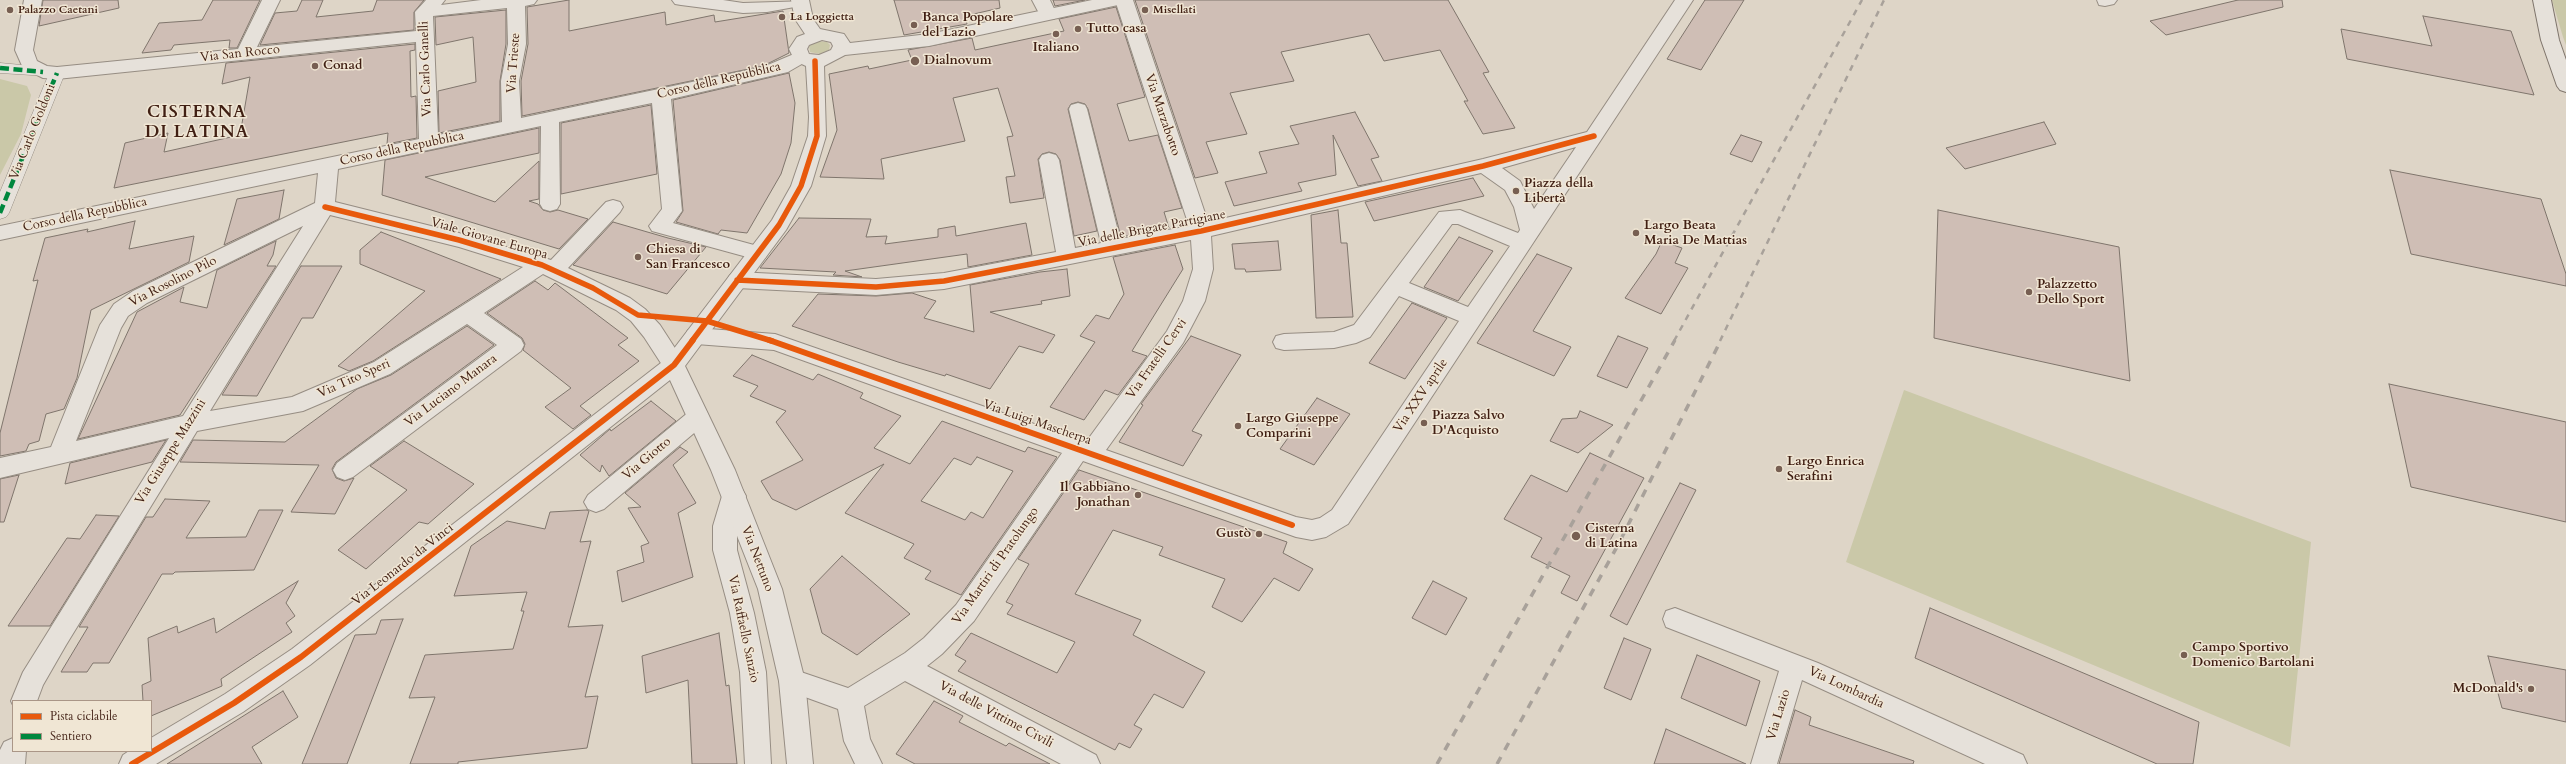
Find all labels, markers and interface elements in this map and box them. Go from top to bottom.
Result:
place label: Palazzo Caetani [18,3,98,17]
place label: Misellati [1153,3,1196,17]
marker: Palazzo Caetani [5,5,15,15]
marker: Misellati [1140,5,1150,15]
place label: La Loggietta [790,10,854,24]
place label: Banca Popolare del Lazio [922,10,1013,41]
marker: La Loggietta [777,12,787,22]
marker: Banca Popolare del Lazio [909,20,919,30]
street label: Via Carlo Ganelli [417,21,435,117]
place label: Tutto casa [1086,21,1147,37]
marker: Tutto casa [1073,24,1083,34]
marker: Italiano [1051,29,1061,39]
street label: Via Trieste [504,32,524,94]
place label: Italiano [1033,40,1079,56]
street label: Via San Rocco [199,42,281,66]
place label: Dialnovum [924,53,992,69]
marker: Dialnovum [909,55,921,67]
place label: Conad [323,58,362,74]
street label: Corso della Repubblica [656,59,782,103]
marker: Conad [310,61,320,71]
street label: Via Marzabotto [1141,72,1183,158]
street label: Via Carlo Goldoni [7,82,59,182]
district label: CISTERNA DI LATINA [145,103,249,143]
street label: Corso della Repubblica [338,128,466,170]
place label: Piazza della Libertà [1524,176,1593,207]
marker: Piazza della Libertà [1511,186,1521,196]
street label: Corso della Repubblica [21,194,149,236]
street label: Via delle Brigate Partigiane [1077,207,1227,251]
street label: Viale Giovane Europa [429,215,549,263]
place label: Largo Beata Maria De Mattias [1644,218,1747,249]
marker: Largo Beata Maria De Mattias [1631,228,1641,238]
place label: Chiesa di San Francesco [646,242,730,273]
marker: Chiesa di San Francesco [633,252,643,262]
street label: Via Rosolino Pilo [127,253,219,311]
place label: Palazzetto Dello Sport [2037,277,2104,308]
marker: Palazzetto Dello Sport [2024,287,2034,297]
street label: Via Fratelli Cervi [1123,316,1191,402]
street label: Via Luciano Manara [402,351,500,431]
street label: Via Tito Speri [315,356,393,402]
street label: Via XXV aprile [1390,356,1452,436]
street label: Via Giuseppe Mazzini [132,397,210,507]
street label: Via Luigi Mascherpa [981,397,1093,449]
place label: Piazza Salvo D'Acquisto [1432,408,1505,439]
place label: Largo Giuseppe Comparini [1246,411,1339,442]
marker: Piazza Salvo D'Acquisto [1419,418,1429,428]
marker: Largo Giuseppe Comparini [1233,421,1243,431]
street label: Via Giotto [620,434,674,484]
place label: Largo Enrica Serafini [1787,454,1864,485]
marker: Largo Enrica Serafini [1774,464,1784,474]
place label: Il Gabbiano Jonathan [1060,480,1130,511]
marker: Il Gabbiano Jonathan [1133,490,1143,500]
street label: Via Martiri di Pratolungo [949,504,1043,628]
street label: Via Leonardo da Vinci [349,521,457,609]
place label: Cisterna di Latina [1585,521,1638,552]
street label: Via Nettuno [737,524,777,594]
place label: Gustò [1216,526,1251,542]
marker: Gustò [1254,529,1264,539]
marker: Cisterna di Latina [1570,530,1582,542]
street label: Via Raffaello Sanzio [724,574,762,684]
place label: Campo Sportivo Domenico Bartolani [2192,640,2314,671]
marker: Campo Sportivo Domenico Bartolani [2179,650,2189,660]
street label: Via Lombardia [1806,664,1886,712]
street label: Via delle Vittime Civili [936,678,1056,752]
place label: McDonald's [2453,681,2523,697]
marker: McDonald's [2526,684,2536,694]
street label: Via Lazio [1764,688,1794,742]
legend [12,700,152,752]
text: Pista ciclabile [50,708,118,724]
text: Sentiero [50,728,92,744]

